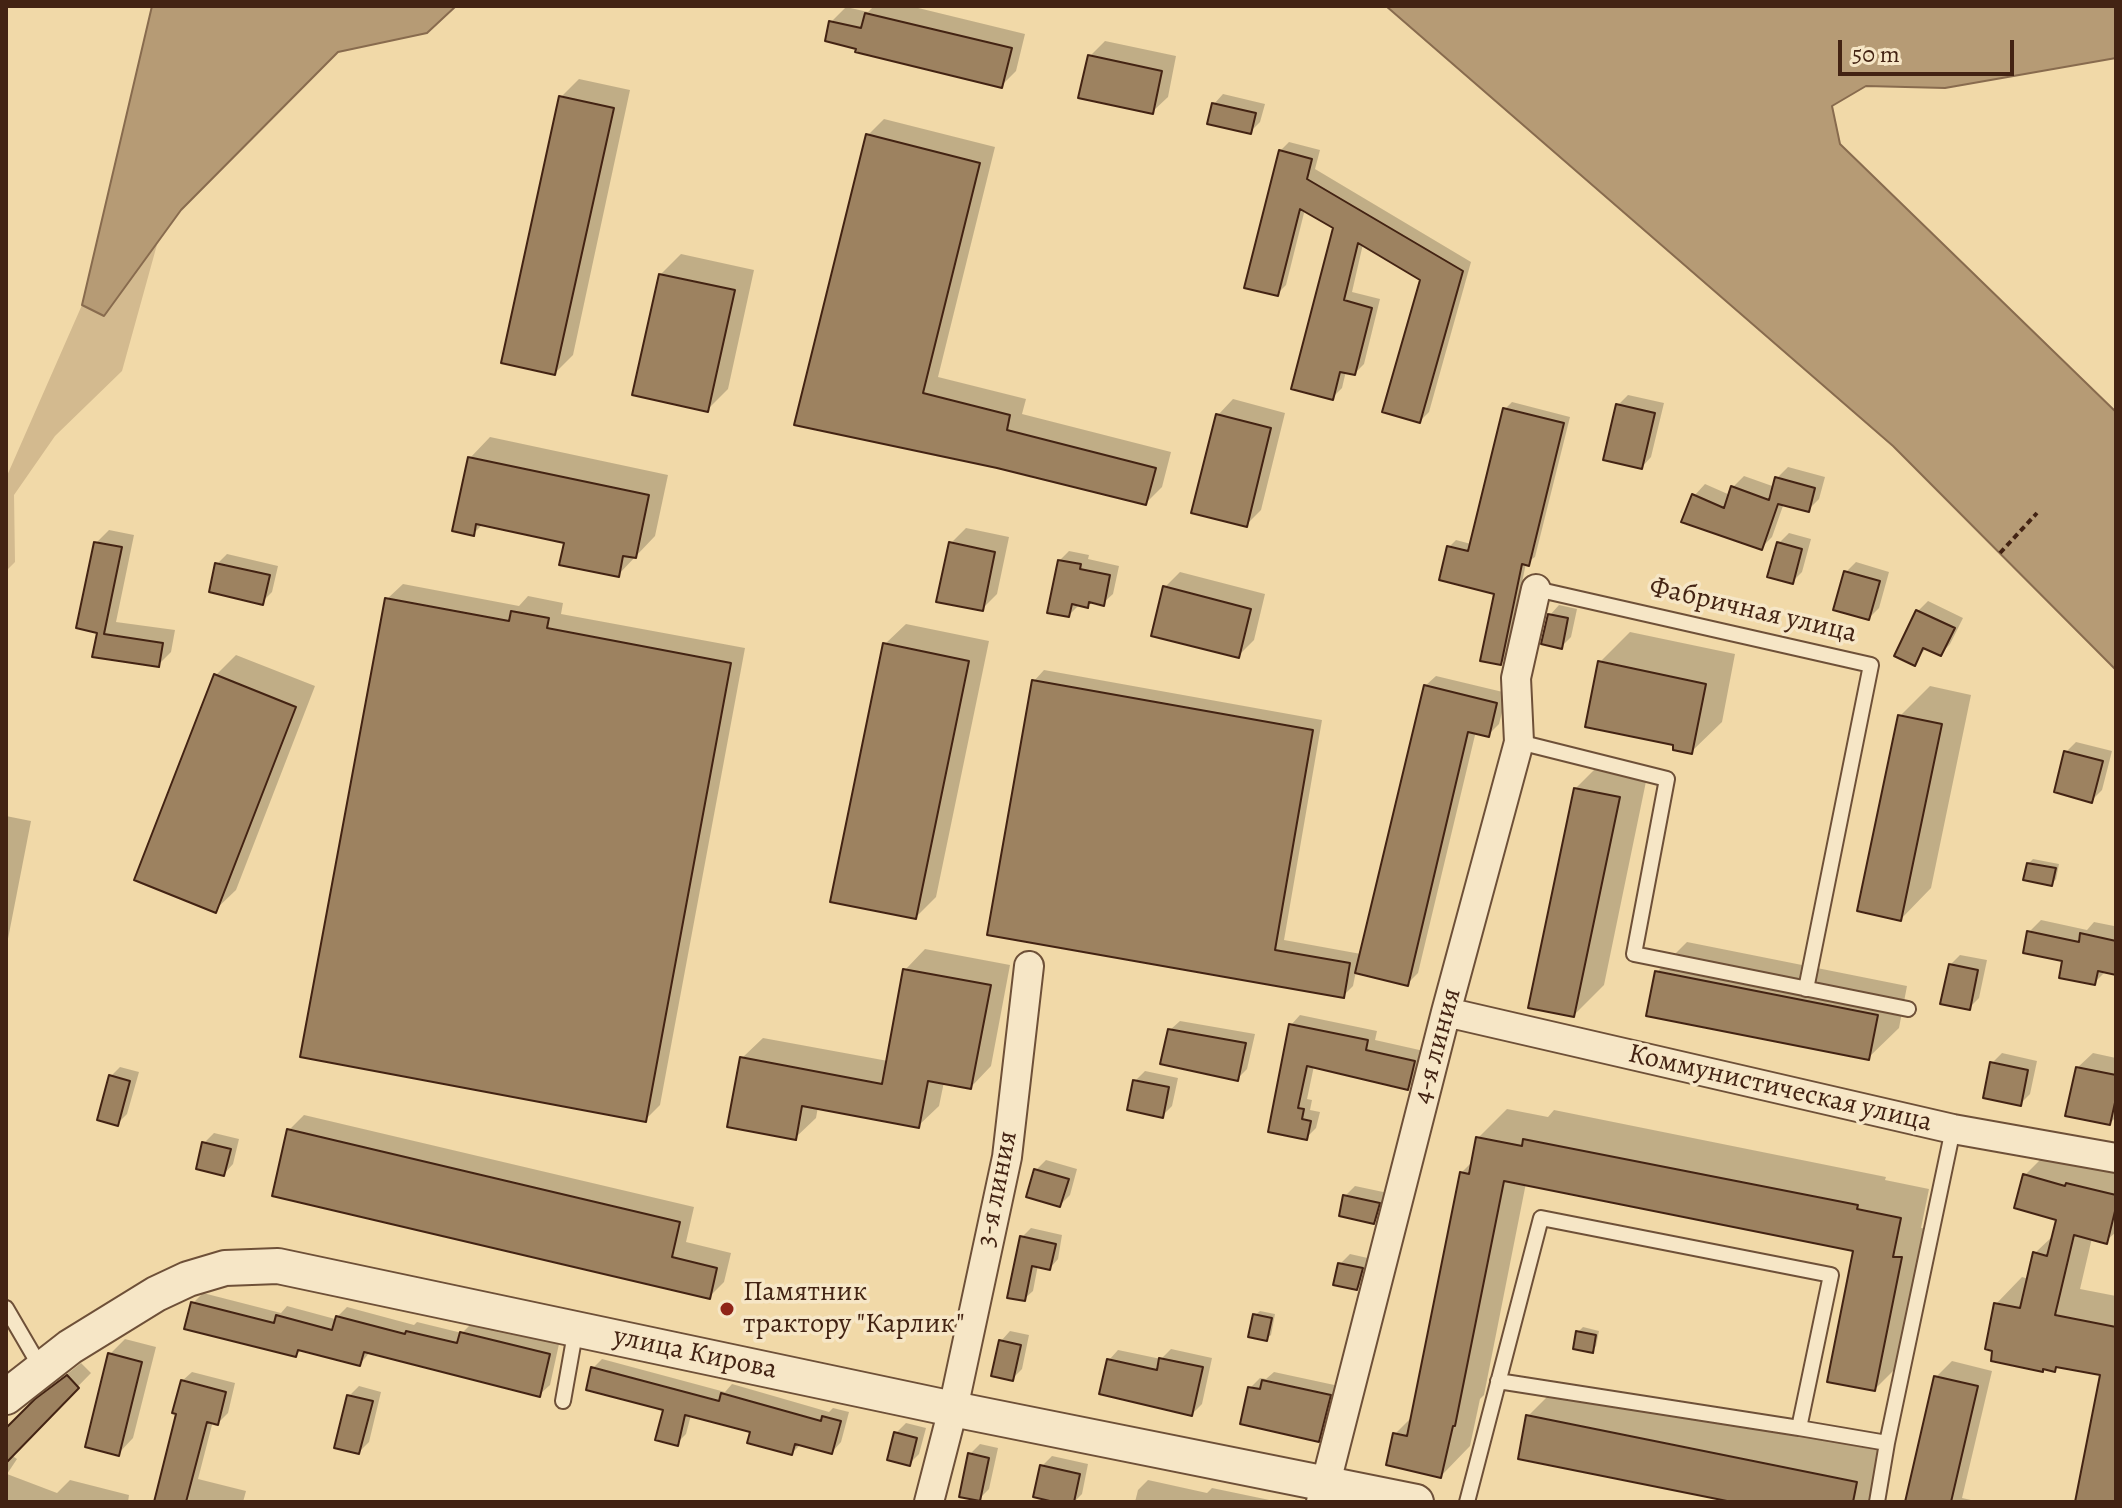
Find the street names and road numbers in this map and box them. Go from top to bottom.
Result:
street label: Фабричная улица [1646,571,1860,651]
street label: 4-я линия [1406,984,1470,1108]
street label: Коммунистическая улица [1625,1038,1935,1140]
street label: 3-я линия [970,1128,1026,1250]
street label: улица Кирова [610,1320,780,1388]

